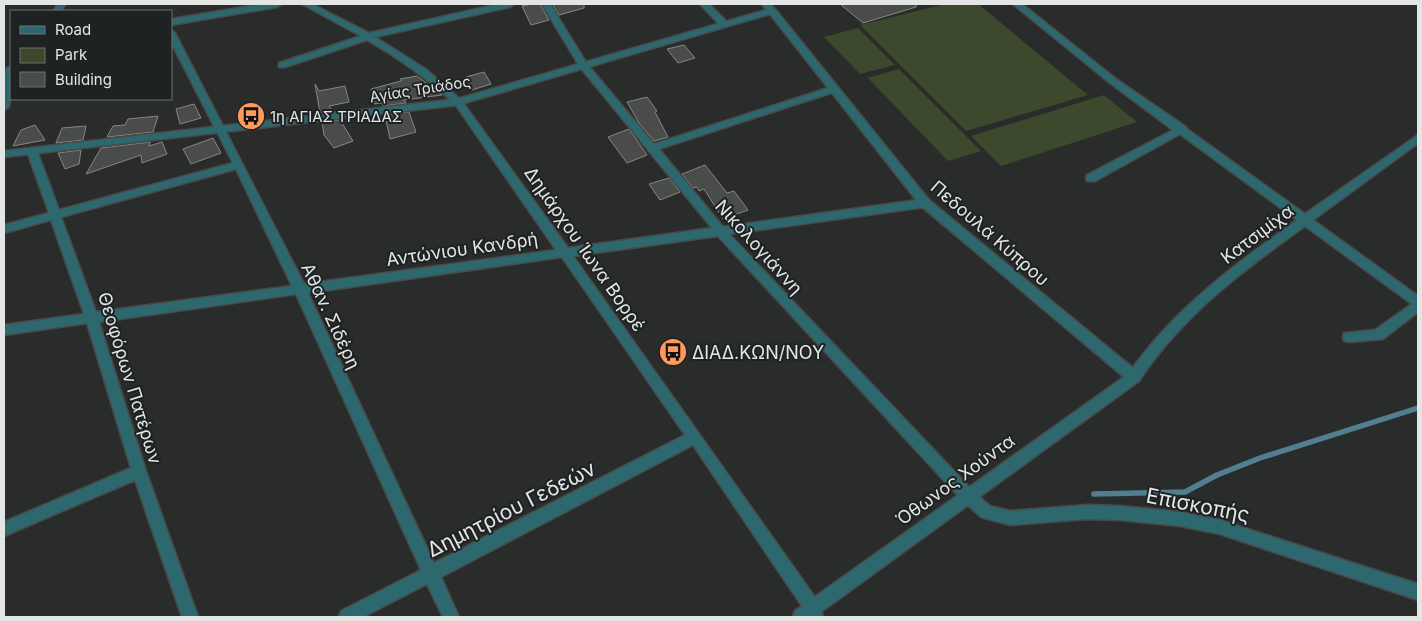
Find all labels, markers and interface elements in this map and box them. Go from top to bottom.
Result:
legend [10,10,172,100]
text: Road [55,20,91,39]
text: Park [55,45,88,64]
text: Building [55,70,112,89]
street label: Αγίας Τριάδος [368,72,472,106]
bus stop icon: 1η ΑΓΙΑΣ ΤΡΙΑΔΑΣ [236,101,266,131]
place label: 1η ΑΓΙΑΣ ΤΡΙΑΔΑΣ [270,107,402,126]
street label: Δημάρχου Ίωνα Βορρέ [520,163,650,335]
street label: Πεδουλά Κύπρου [927,176,1053,290]
street label: Νικολογιάννη [711,195,807,299]
street label: Κατσιμίχα [1217,200,1297,268]
street label: Αντώνιου Κανδρή [385,228,539,270]
street label: Αθαν. Σιδέρη [297,260,365,372]
street label: Θεοφόρων Πατέρων [94,290,166,467]
bus stop icon: ΔΙΑΔ.ΚΩΝ/ΝΟΥ [658,337,688,367]
place label: ΔΙΑΔ.ΚΩΝ/ΝΟΥ [692,342,824,363]
street label: Όθωνος Χούντα [892,430,1018,530]
street label: Δημητρίου Γεδεών [423,456,599,562]
street label: Επισκοπής [1144,483,1252,527]

